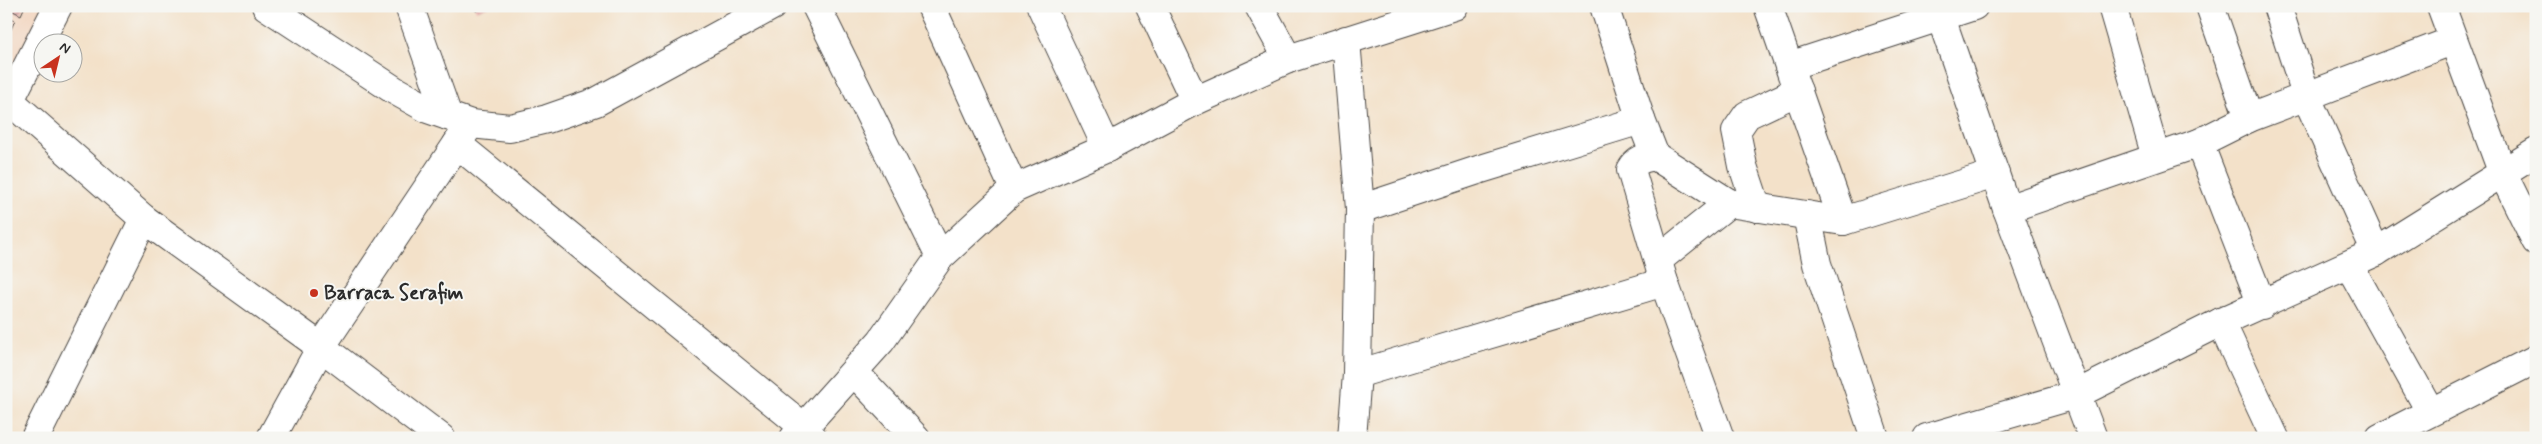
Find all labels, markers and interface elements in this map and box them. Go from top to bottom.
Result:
north arrow [32,32,82,82]
text: N [56,38,74,58]
place label: Barraca Serafim [324,280,463,307]
marker: Barraca Serafim [308,287,320,299]

